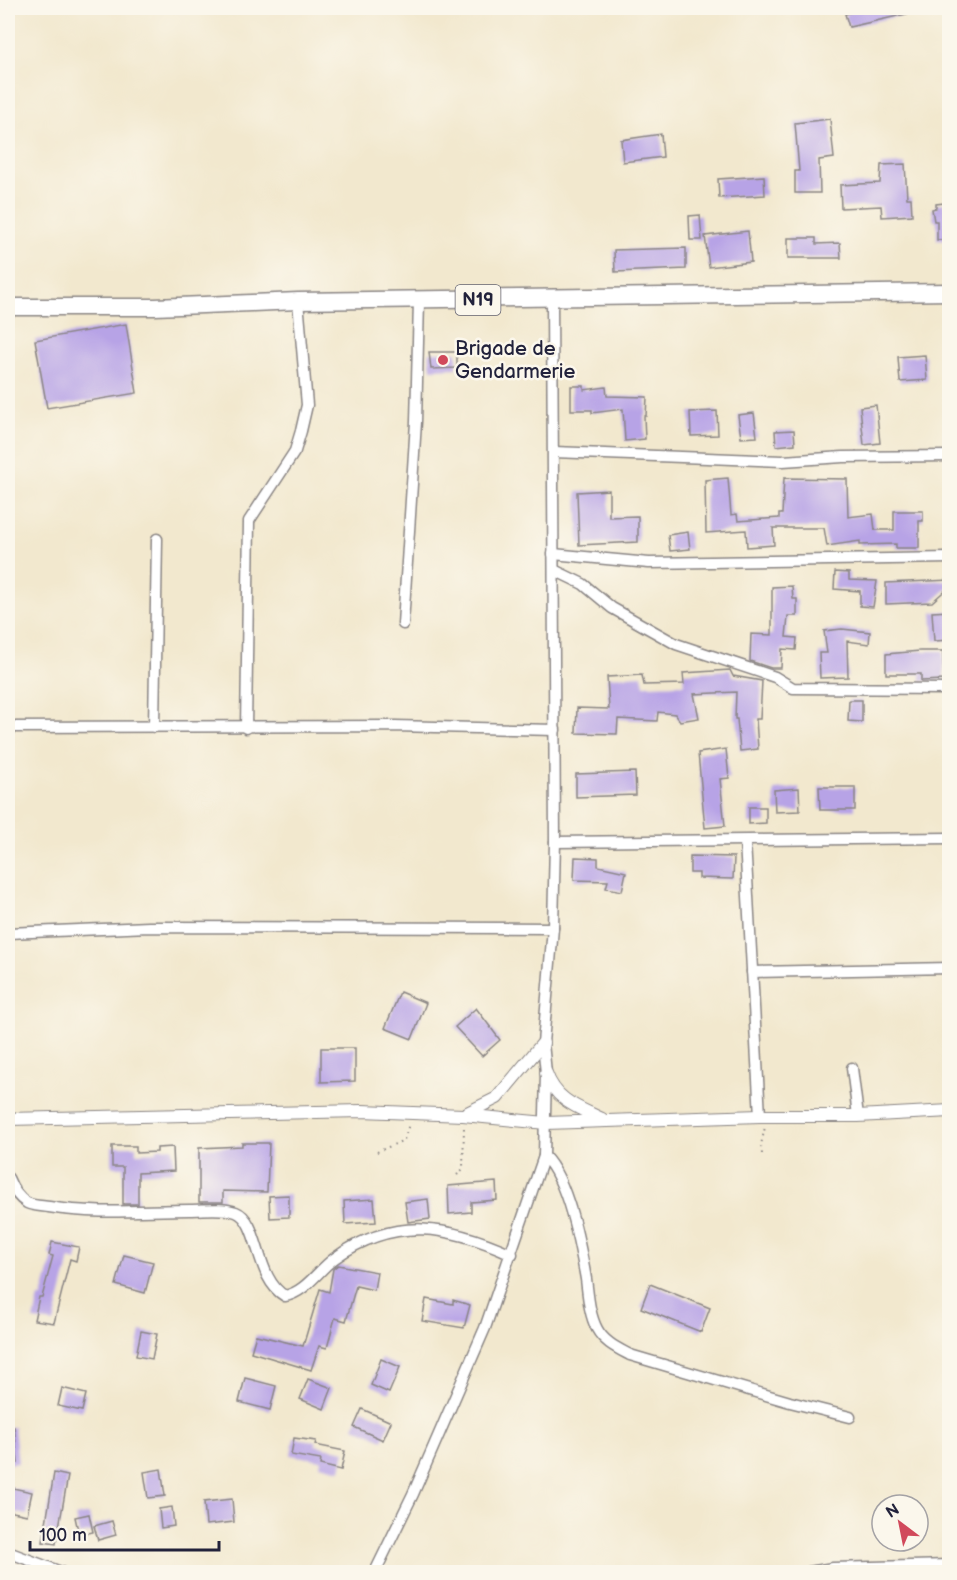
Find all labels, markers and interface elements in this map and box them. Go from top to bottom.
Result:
road number: N19 [456,285,500,315]
place label: Brigade de Gendarmerie [455,337,575,384]
marker: Brigade de Gendarmerie [436,353,450,367]
north arrow [870,1493,930,1553]
text: N [883,1500,903,1523]
scale bar [30,1514,219,1552]
text: 100 m [39,1525,87,1546]

